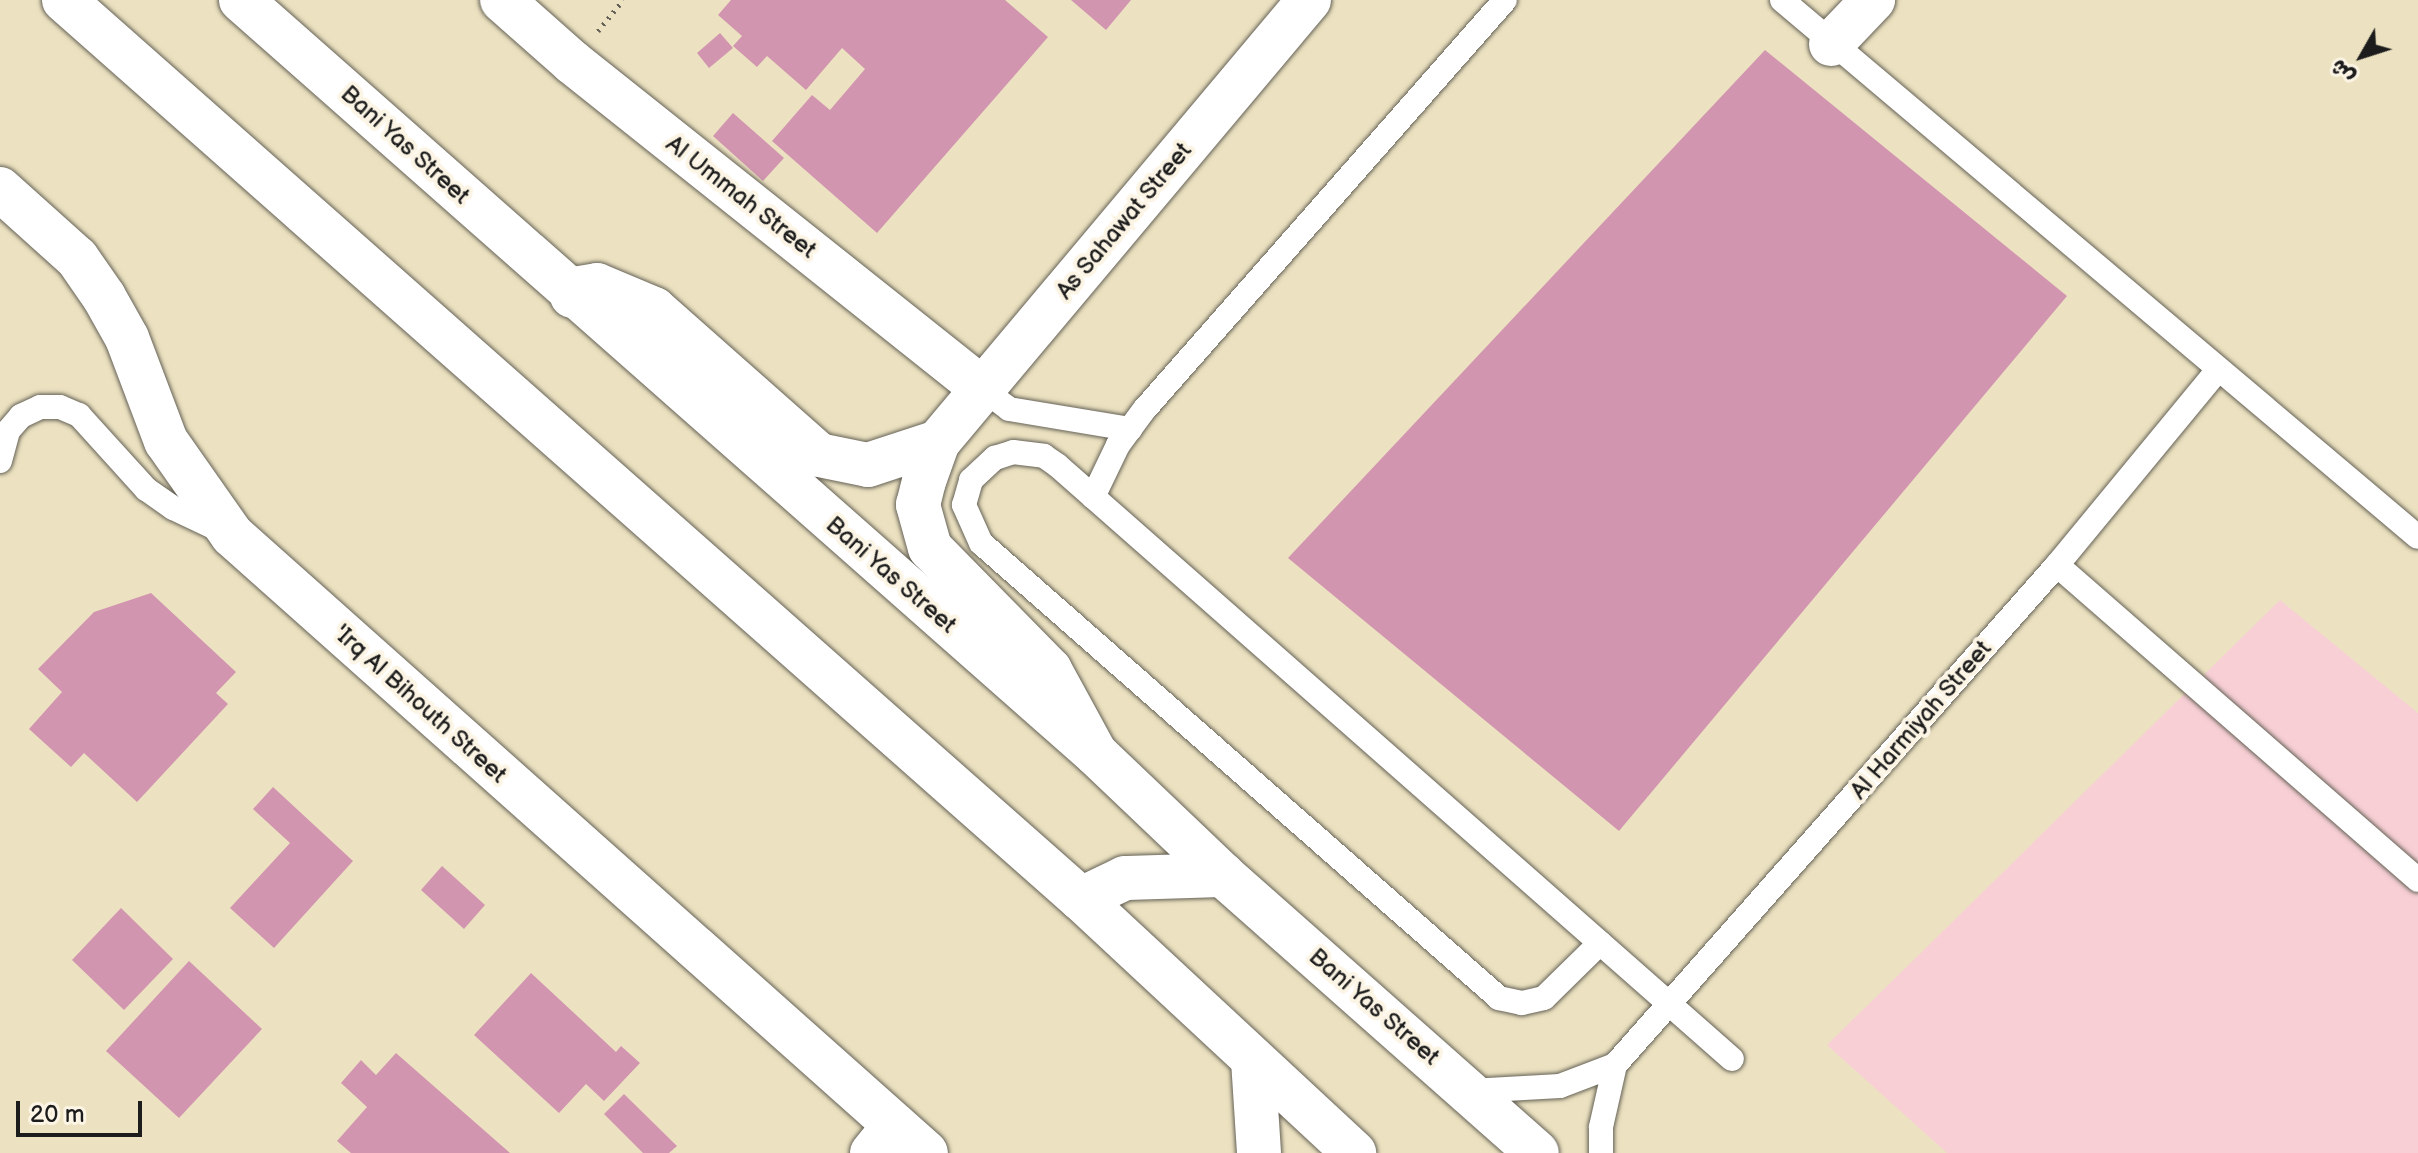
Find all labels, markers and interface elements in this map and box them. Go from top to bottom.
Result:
north arrow [2322,16,2402,96]
text: ش [2325,54,2361,89]
street label: Bani Yas Street [334,79,476,211]
street label: Al Ummah Street [660,129,822,265]
street label: As Sahawat Street [1050,137,1198,305]
street label: Bani Yas Street [819,510,963,640]
street label: 'Irq Al Bihouth Street [327,619,513,789]
street label: Al Harmiyah Street [1844,635,1998,805]
street label: Bani Yas Street [1302,942,1446,1072]
scale bar [20,1085,146,1135]
text: 20 m [30,1100,85,1129]

